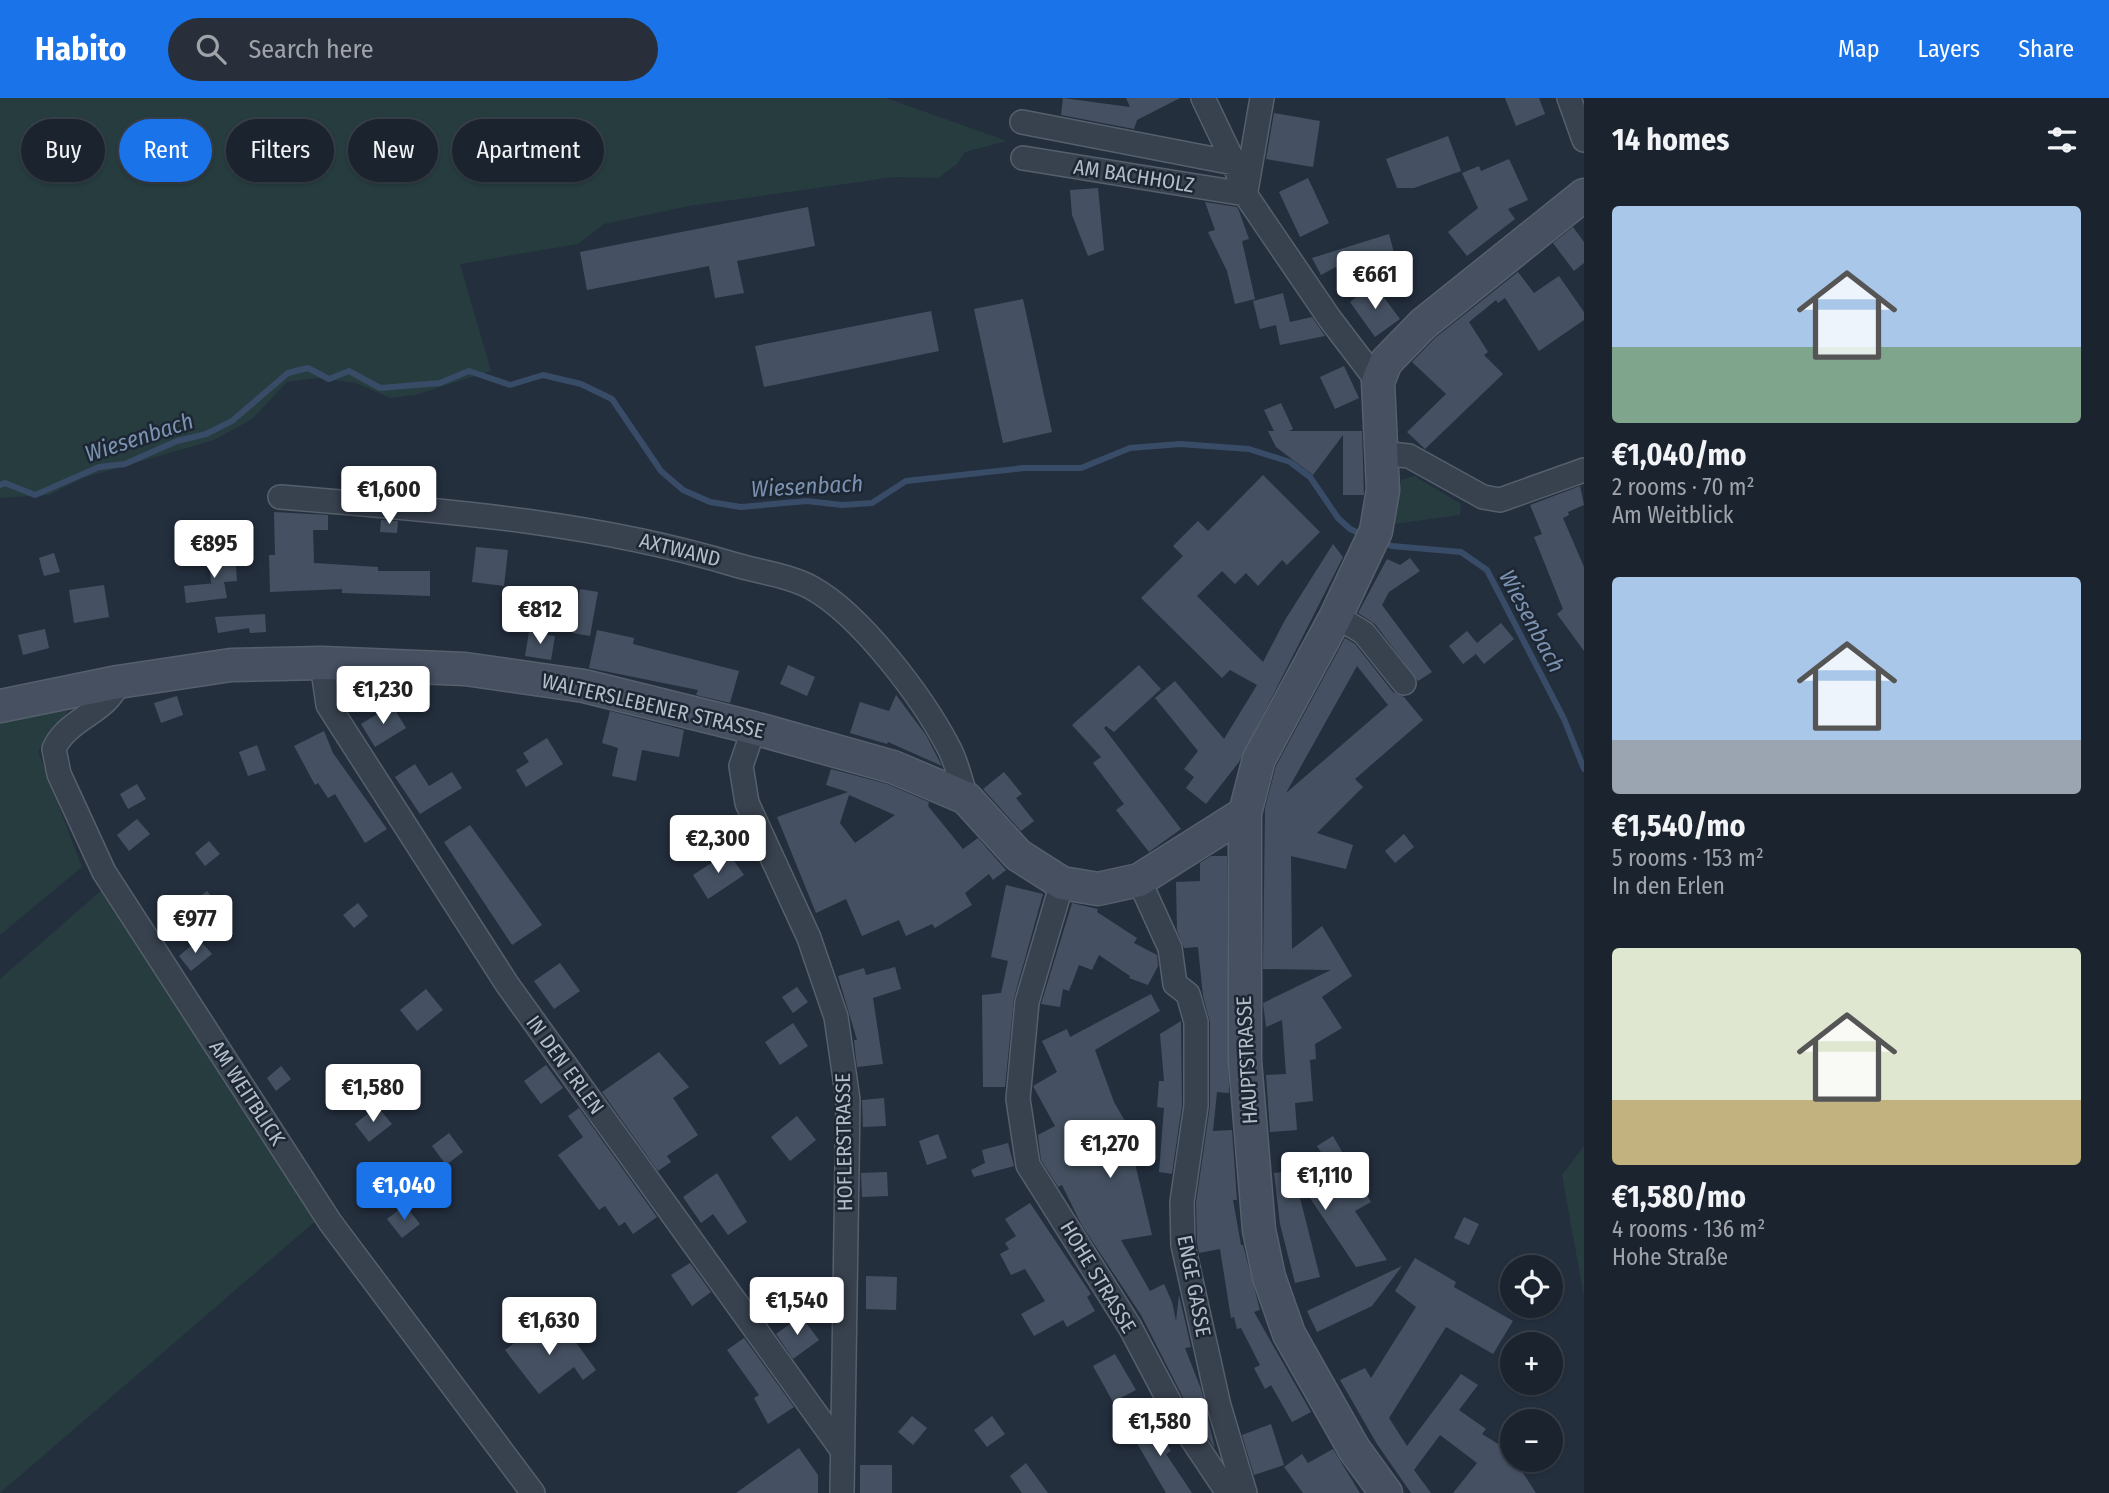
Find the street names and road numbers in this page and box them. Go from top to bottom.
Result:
street label: AM BACHHOLZ [1072,154,1196,198]
street label: AXTWAND [637,527,723,573]
street label: WALTERSLEBENER STRASSE [539,668,767,744]
street label: HAUPTSTRASSE [1231,995,1263,1125]
street label: IN DEN ERLEN [520,1010,610,1120]
street label: AM WEITBLICK [203,1036,291,1151]
street label: HOFLERSTRASSE [830,1073,858,1211]
street label: HOHE STRASSE [1054,1216,1142,1338]
street label: ENGE GASSE [1171,1233,1217,1339]

